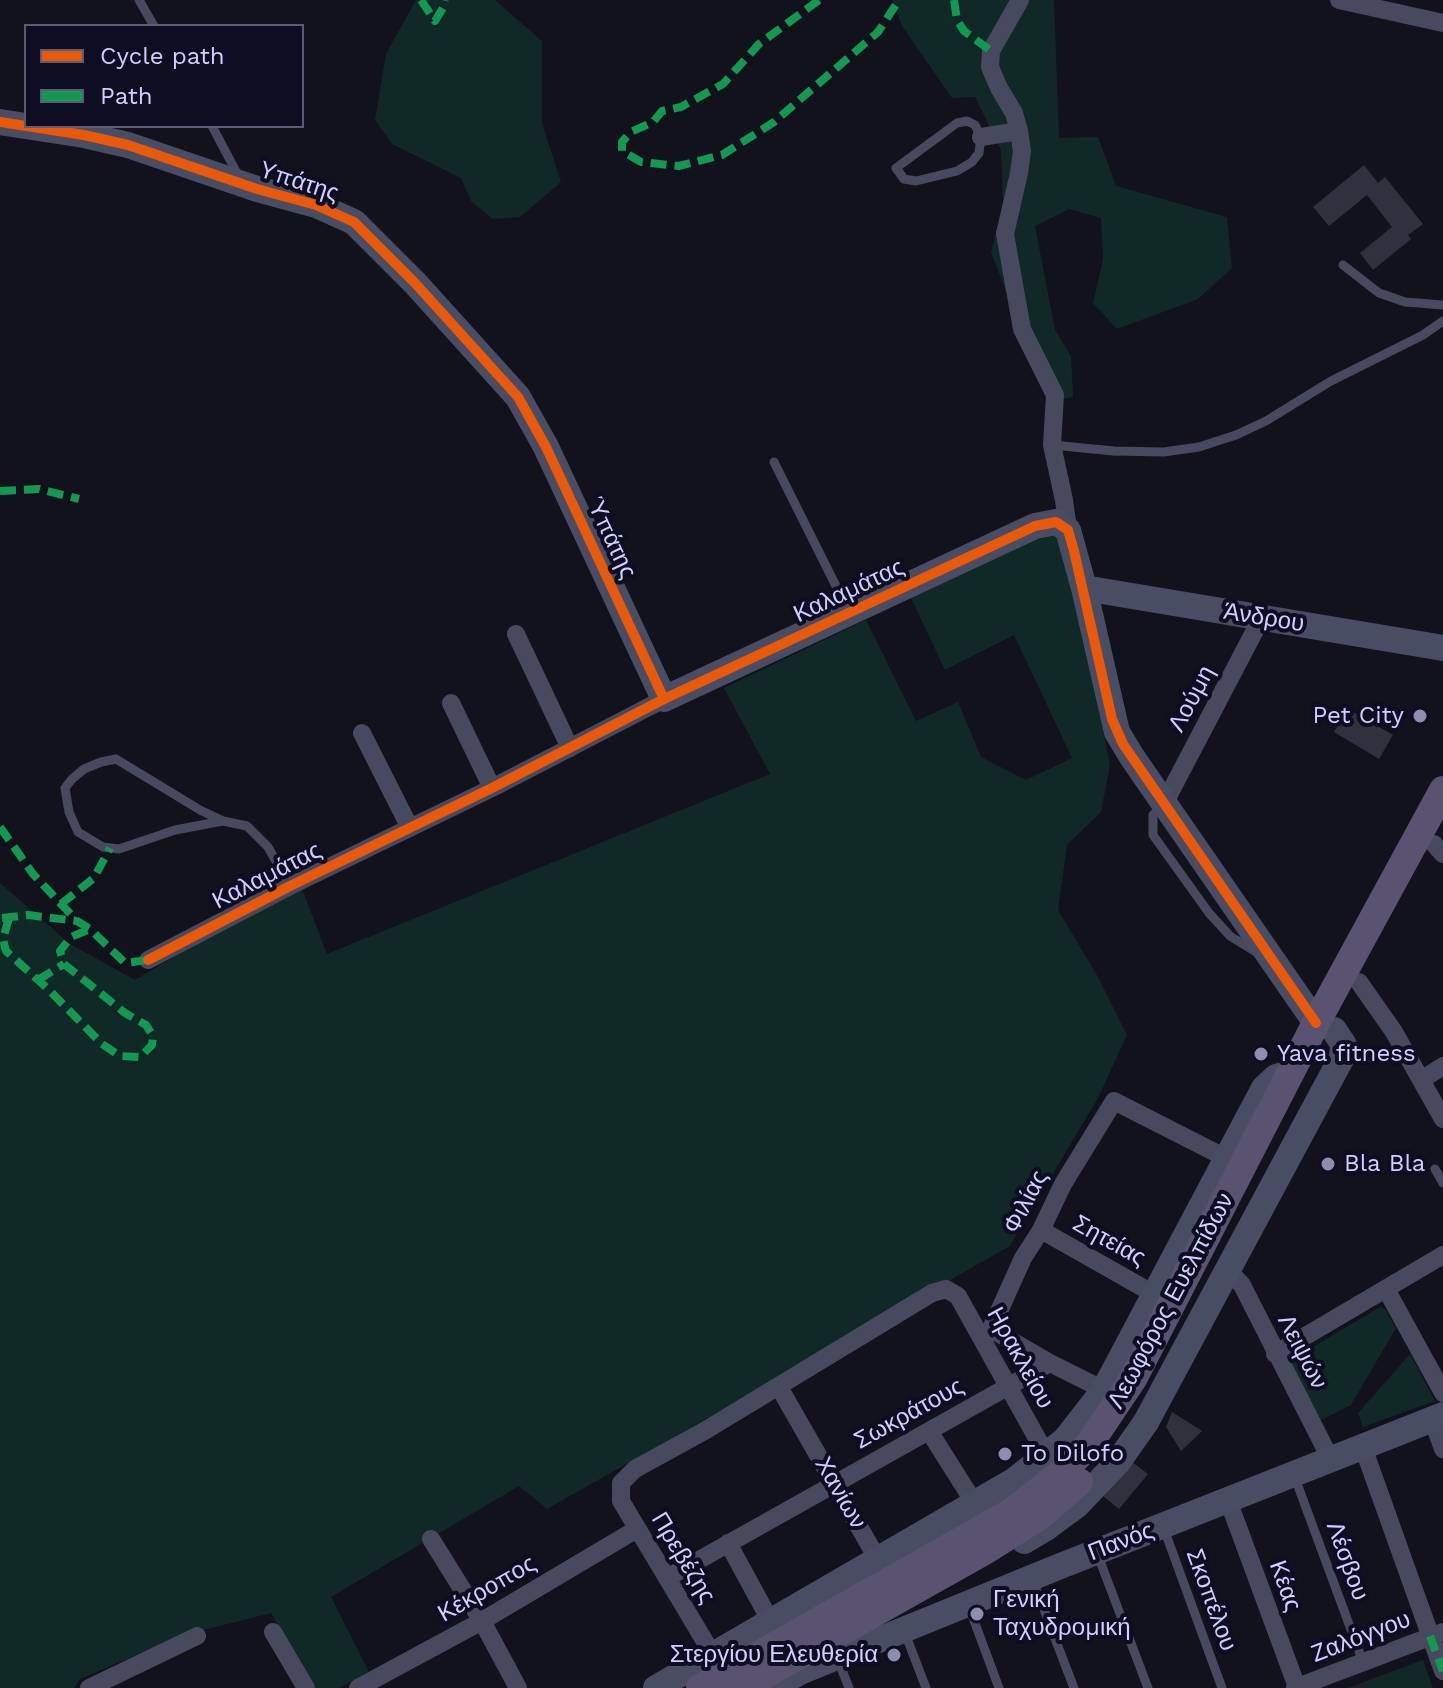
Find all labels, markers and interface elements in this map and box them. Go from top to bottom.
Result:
legend [24,24,304,128]
text: Cycle path [100,42,225,70]
text: Path [100,82,153,110]
street label: Υπάτης [256,156,342,208]
street label: Ύπάτης [580,493,642,583]
street label: Καλαμάτας [789,553,909,629]
street label: Άνδρου [1222,597,1306,639]
street label: Λούμη [1163,661,1221,737]
place label: Pet City [1313,702,1404,730]
marker: Pet City [1411,707,1429,725]
street label: Καλαμάτας [208,836,326,916]
place label: Yava fitness [1277,1040,1416,1068]
marker: Yava fitness [1252,1045,1270,1063]
place label: Bla Bla [1344,1150,1425,1178]
marker: Bla Bla [1319,1155,1337,1173]
street label: Φιλίας [997,1166,1055,1238]
street label: Λεωφόρος Ευελπίδων [1102,1188,1240,1414]
street label: Σητείας [1067,1209,1151,1273]
street label: Ηρακλείου [980,1302,1060,1414]
street label: Λειψών [1271,1310,1333,1394]
street label: Σωκράτους [849,1372,969,1456]
place label: To Dilofo [1021,1440,1124,1468]
marker: To Dilofo [996,1445,1014,1463]
street label: Χανίων [808,1452,872,1534]
street label: Πρεβέζης [645,1507,721,1609]
street label: Πανός [1084,1516,1158,1568]
street label: Λέσβου [1319,1518,1375,1604]
street label: Σκοπέλου [1179,1545,1243,1655]
street label: Κέκροπος [433,1549,541,1629]
street label: Κέας [1263,1557,1307,1615]
place label: Γενική Ταχυδρομική [993,1586,1131,1642]
marker: Γενική Ταχυδρομική [968,1605,986,1623]
street label: Ζαλόγγου [1307,1605,1415,1669]
place label: Στεργίου Ελευθερία [670,1641,878,1669]
marker: Στεργίου Ελευθερία [885,1646,903,1664]

